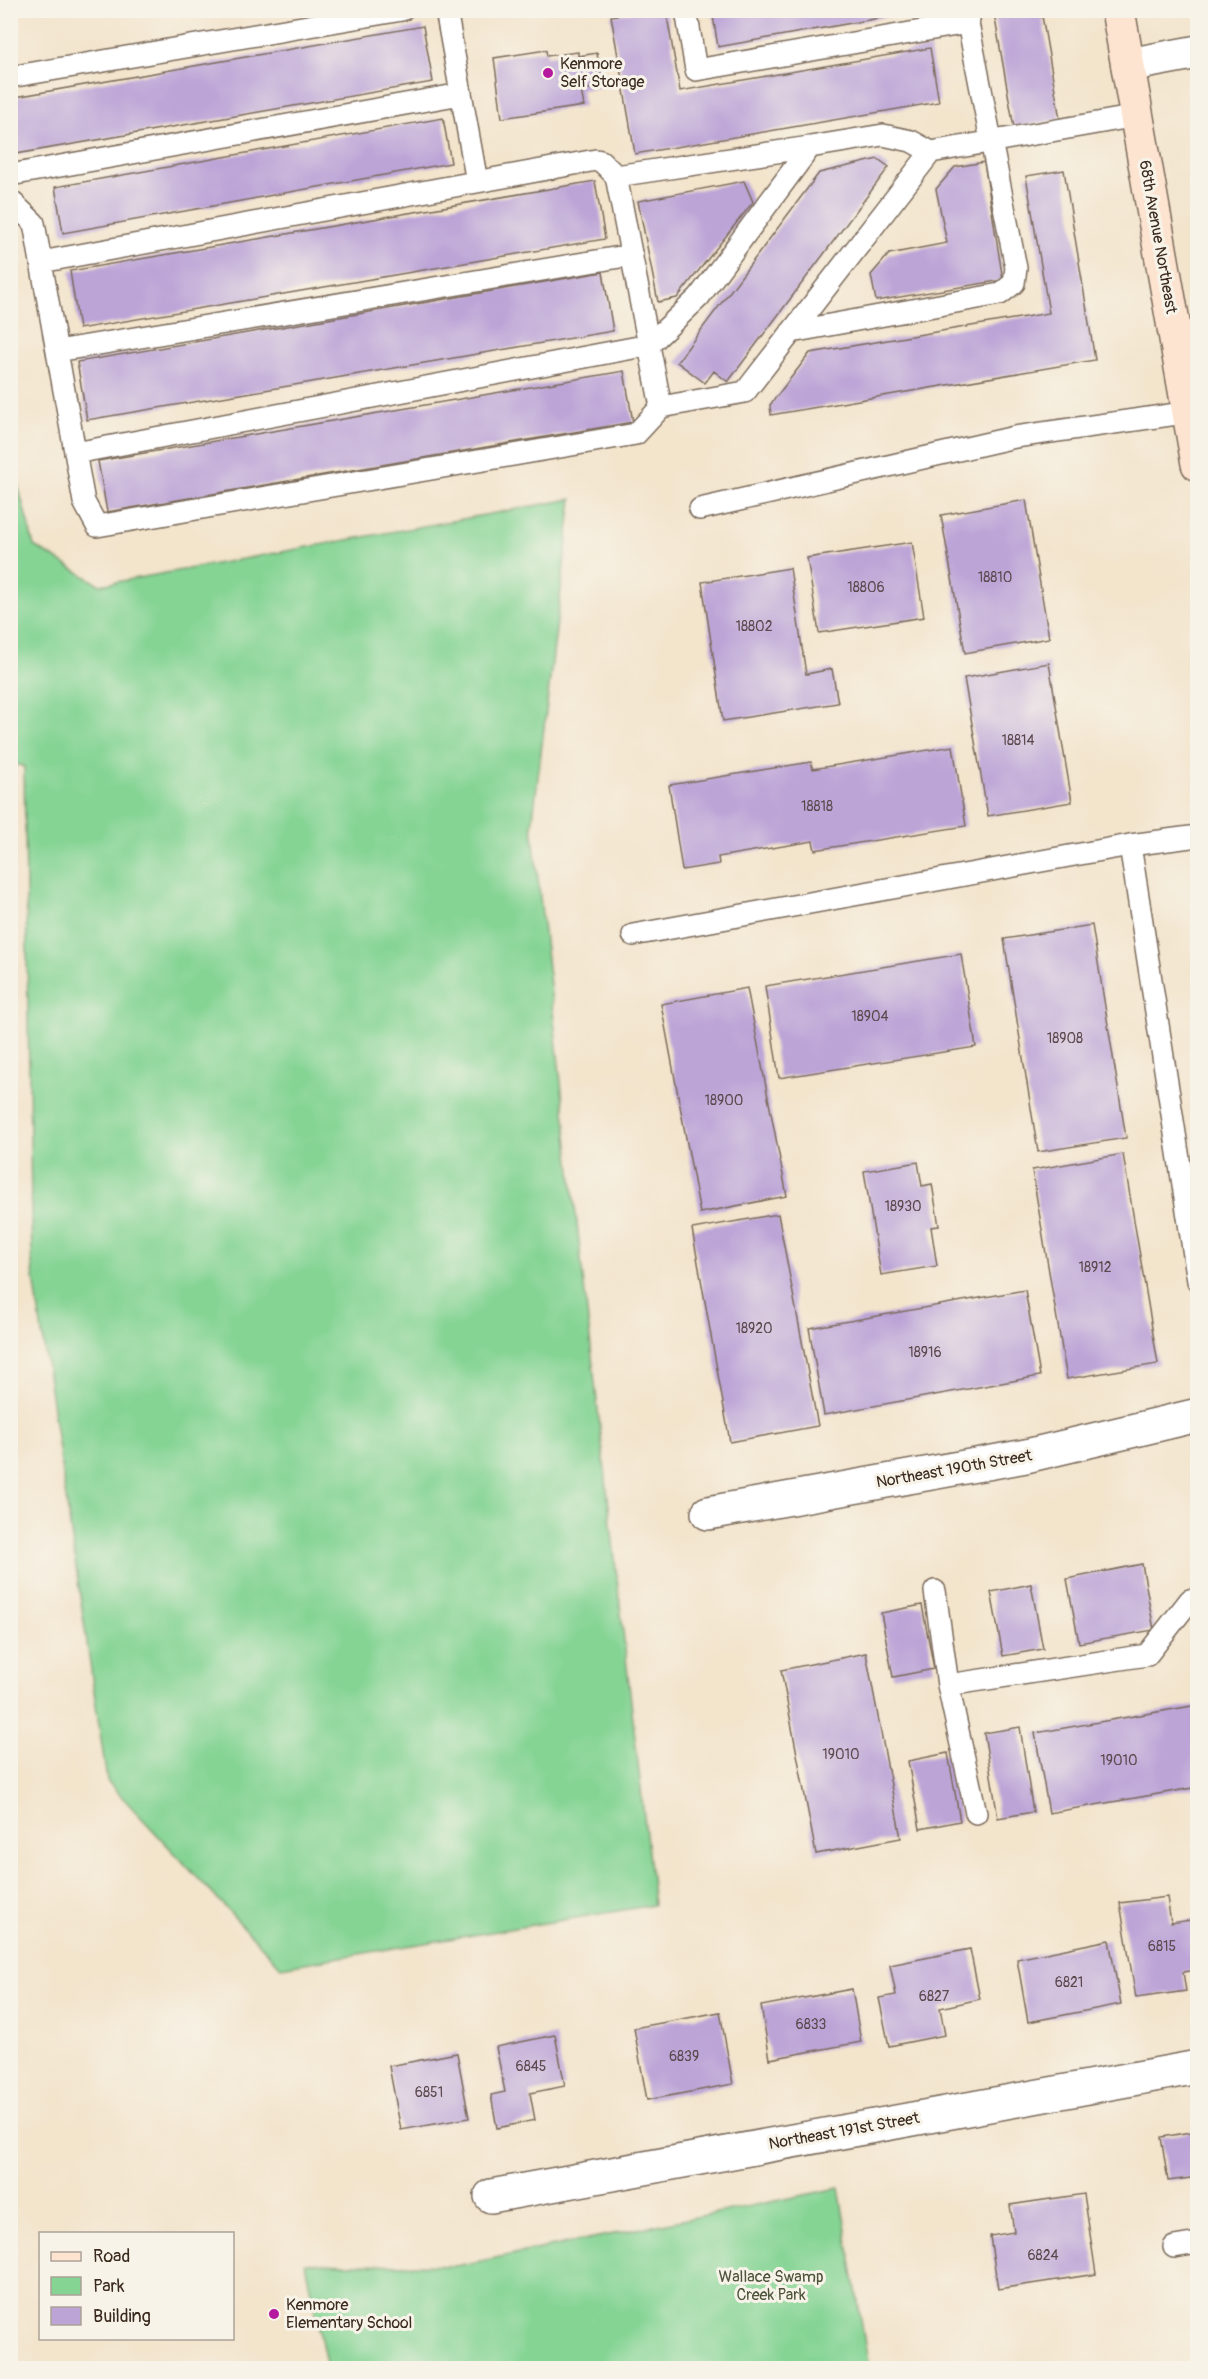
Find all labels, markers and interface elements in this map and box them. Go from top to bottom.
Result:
place label: Kenmore Self Storage [560,54,645,92]
marker: Kenmore Self Storage [541,66,555,80]
street label: 68th Avenue Northeast [1135,159,1181,316]
house number: 18810 [978,569,1012,586]
house number: 18806 [847,579,885,596]
house number: 18802 [736,618,773,635]
house number: 18814 [1001,732,1035,749]
house number: 18818 [801,798,833,815]
house number: 18904 [851,1008,889,1025]
house number: 18908 [1047,1030,1083,1047]
house number: 18900 [705,1092,743,1109]
house number: 18930 [884,1198,922,1215]
house number: 18912 [1078,1259,1112,1276]
house number: 18920 [735,1320,773,1337]
house number: 18916 [908,1344,942,1361]
street label: Northeast 190th Street [875,1445,1034,1493]
house number: 19010 [822,1746,860,1763]
house number: 19010 [1100,1752,1138,1769]
house number: 6815 [1148,1938,1176,1955]
house number: 6821 [1055,1974,1083,1991]
house number: 6827 [919,1988,950,2005]
house number: 6833 [796,2016,827,2033]
house number: 6839 [669,2048,699,2065]
house number: 6845 [516,2058,546,2075]
house number: 6851 [415,2084,443,2101]
street label: Northeast 191st Street [767,2108,921,2154]
legend [39,2232,234,2340]
text: Road [93,2245,130,2268]
house number: 6824 [1027,2247,1059,2264]
park label: Wallace Swamp Creek Park [719,2267,823,2305]
text: Park [93,2275,125,2298]
place label: Kenmore Elementary School [286,2295,412,2333]
text: Building [93,2305,151,2328]
marker: Kenmore Elementary School [267,2307,281,2321]

